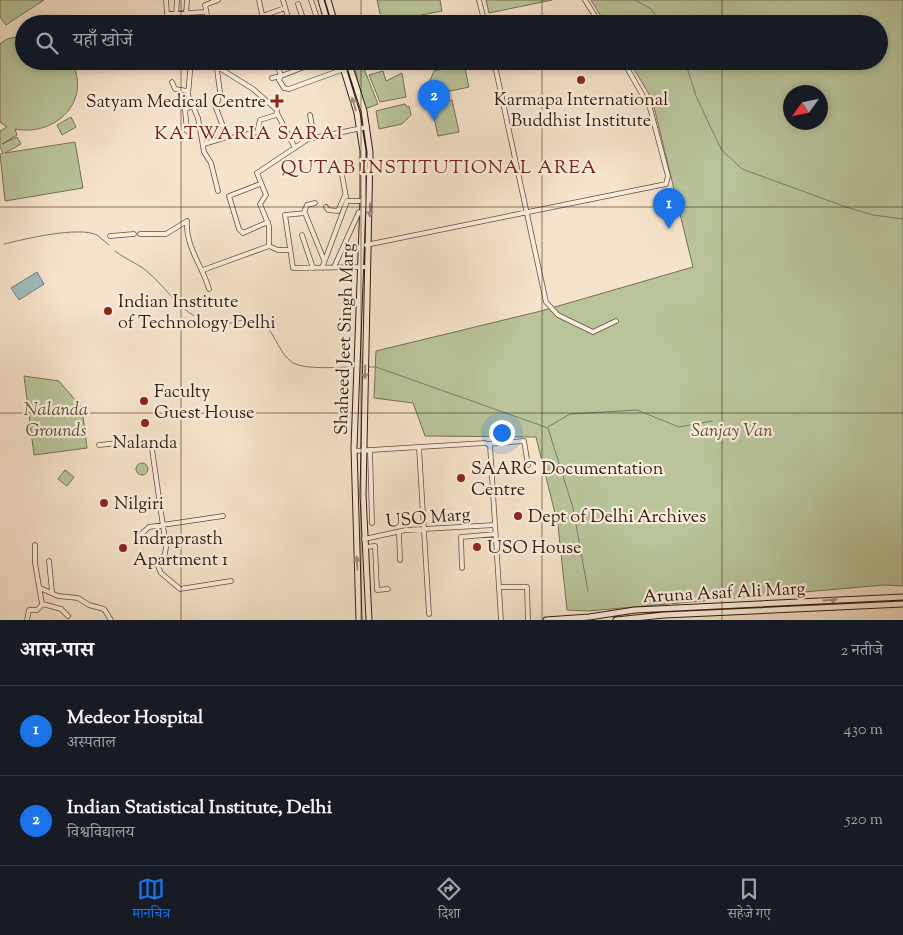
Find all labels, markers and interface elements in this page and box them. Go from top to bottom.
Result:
search box [15,15,888,70]
text: यहाँ खोजें [73,28,133,55]
icon: search [33,29,61,57]
marker: Karmapa International Buddhist Institute [575,74,587,86]
pin: 2 [418,80,450,121]
north arrow [783,85,828,130]
place label: Karmapa International Buddhist Institute [494,88,668,135]
place label: Satyam Medical Centre [86,90,266,116]
marker: Satyam Medical Centre [270,94,284,108]
one-way arrow [350,96,358,111]
district label: KATWARIA SARAI [154,121,344,148]
district label: QUTAB INSTITUTIONAL AREA [280,155,598,182]
pin: 1 [653,188,685,229]
one-way arrow [366,202,374,218]
street label: Shaheed Jeet Singh Marg [330,242,362,436]
place label: Indian Institute of Technology Delhi [118,290,276,337]
marker: Indian Institute of Technology Delhi [102,305,114,317]
one-way arrow [361,364,369,380]
place label: Faculty Guest House [154,380,254,427]
marker: Faculty Guest House [138,395,150,407]
park label: Nalanda Grounds [24,398,88,445]
marker: Nalanda [139,417,151,429]
park label: Sanjay Van [691,419,773,445]
your location [489,420,515,446]
place label: Nalanda [113,431,177,457]
place label: SAARC Documentation Centre [471,457,664,504]
marker: SAARC Documentation Centre [455,472,467,484]
place label: Nilgiri [114,492,164,518]
marker: Nilgiri [98,497,110,509]
street label: USO Marg [385,502,472,536]
place label: Dept of Delhi Archives [528,505,706,531]
marker: Dept of Delhi Archives [512,510,524,522]
place label: Indraprasth Apartment 1 [133,527,228,574]
place label: USO House [487,536,582,562]
marker: USO House [471,541,483,553]
marker: Indraprasth Apartment 1 [117,542,129,554]
one-way arrow [353,554,361,570]
street label: Aruna Asaf Ali Marg [642,577,806,611]
one-way arrow [823,596,839,604]
text: आस-पास [20,636,94,666]
text: 2 नतीजे [841,640,883,663]
text: Medeor Hospital [67,705,203,732]
text: 1 [33,719,39,742]
text: 430 m [844,719,883,742]
text: अस्पताल [67,732,116,755]
text: Indian Statistical Institute, Delhi [67,795,332,822]
text: 2 [32,809,40,832]
text: 520 m [845,809,883,832]
text: विश्वविद्यालय [67,822,134,845]
tab: मानचित्र [132,875,170,927]
tab: दिशा [435,875,463,927]
tab: सहेजे गए [728,875,771,927]

